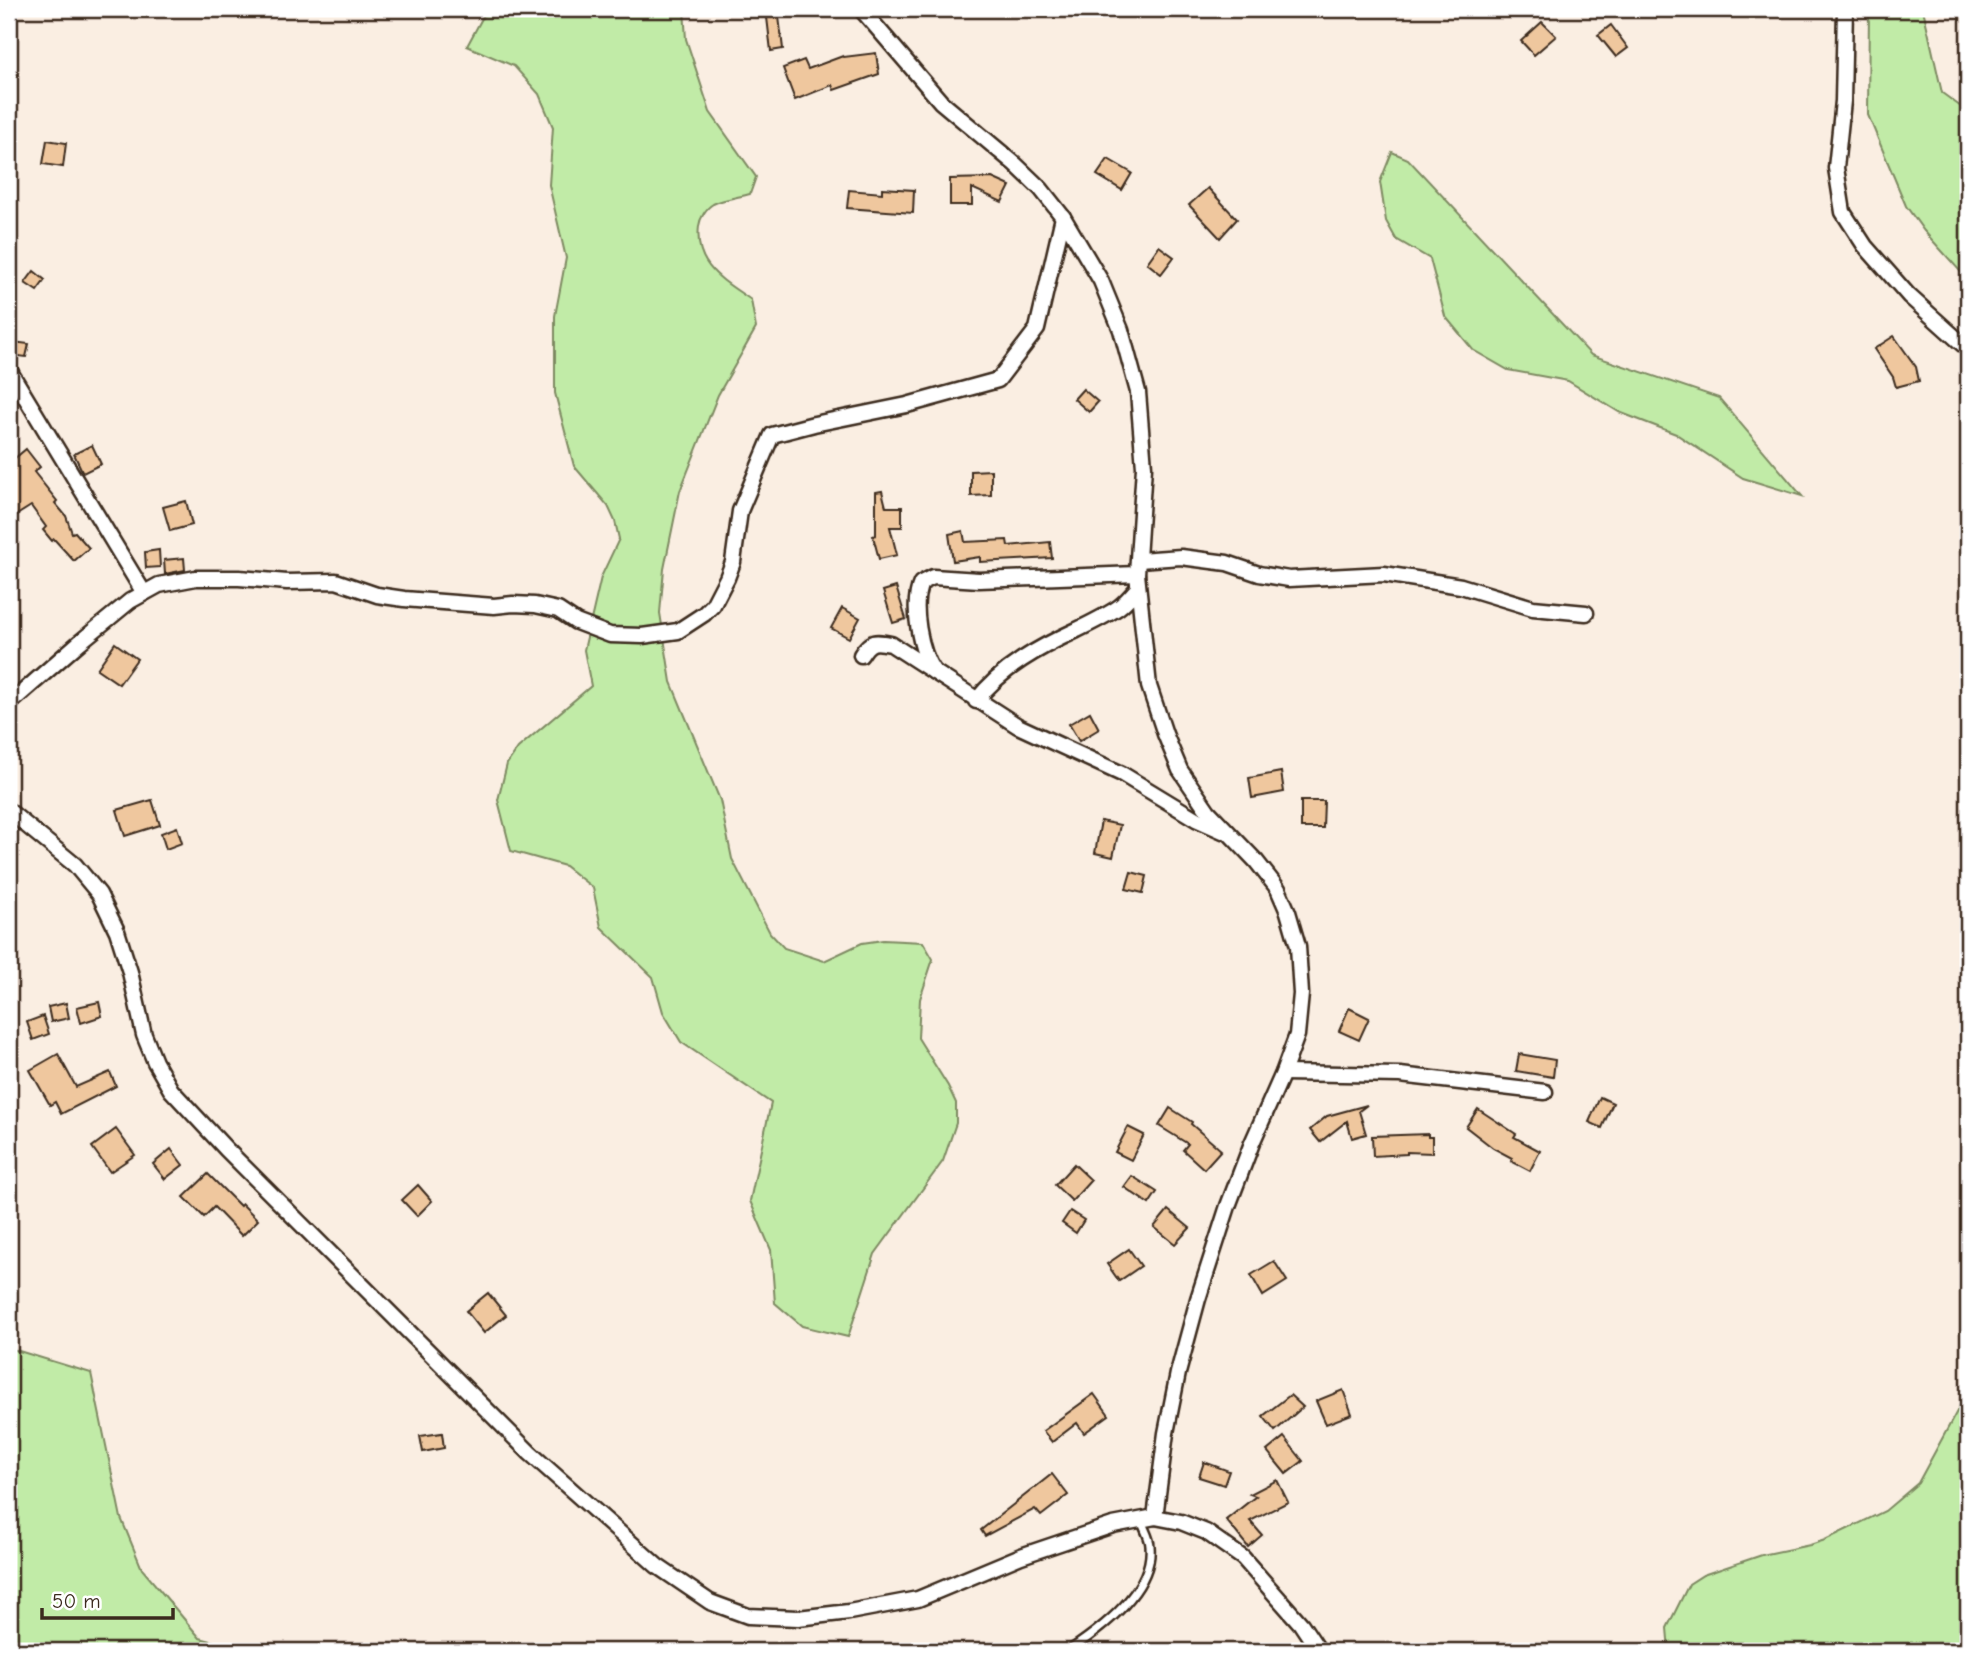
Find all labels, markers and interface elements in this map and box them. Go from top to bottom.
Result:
scale bar [42,1576,173,1620]
text: 50 m [52,1589,101,1613]

